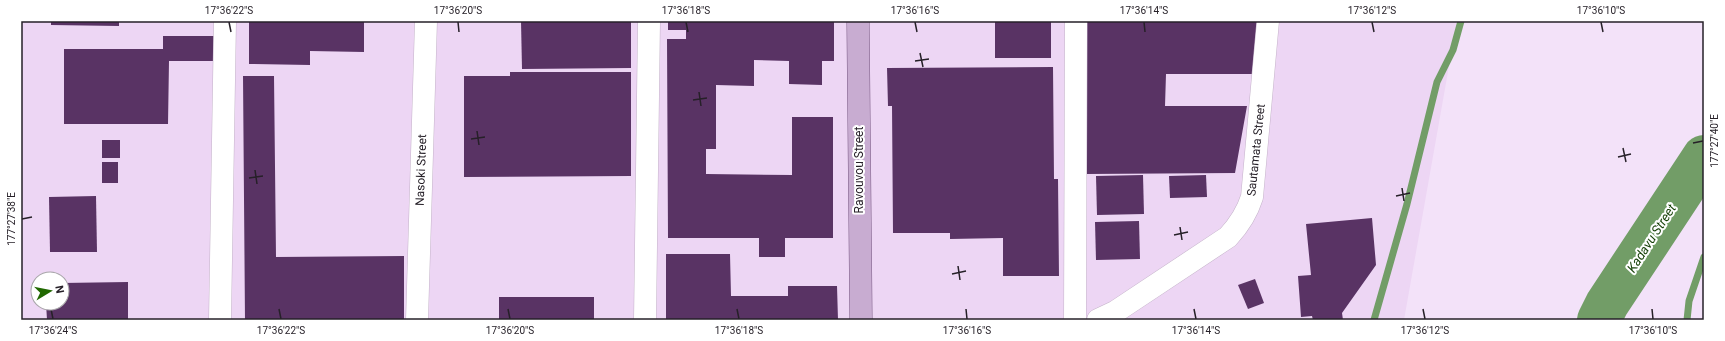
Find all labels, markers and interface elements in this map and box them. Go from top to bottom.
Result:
text: 17°36'22"S [205,5,253,16]
text: 17°36'20"S [434,5,482,16]
text: 17°36'18"S [662,5,710,16]
text: 17°36'16"S [891,5,939,16]
text: 17°36'14"S [1120,5,1168,16]
text: 17°36'12"S [1348,5,1396,16]
text: 17°36'10"S [1577,5,1625,16]
street label: Sautamata Street [1244,103,1268,197]
text: 177°27'40"E [1709,114,1720,168]
street label: Ravouvou Street [852,127,866,213]
street label: Nasoki Street [413,134,429,206]
text: 177°27'38"E [6,192,17,246]
water label: Kadavu Street [1624,201,1679,275]
north arrow [30,271,70,311]
text: N [52,284,66,295]
text: 17°36'24"S [29,325,77,336]
text: 17°36'22"S [257,325,305,336]
text: 17°36'20"S [486,325,534,336]
text: 17°36'18"S [715,325,763,336]
text: 17°36'16"S [943,325,991,336]
text: 17°36'14"S [1172,325,1220,336]
text: 17°36'12"S [1401,325,1449,336]
text: 17°36'10"S [1629,325,1677,336]

